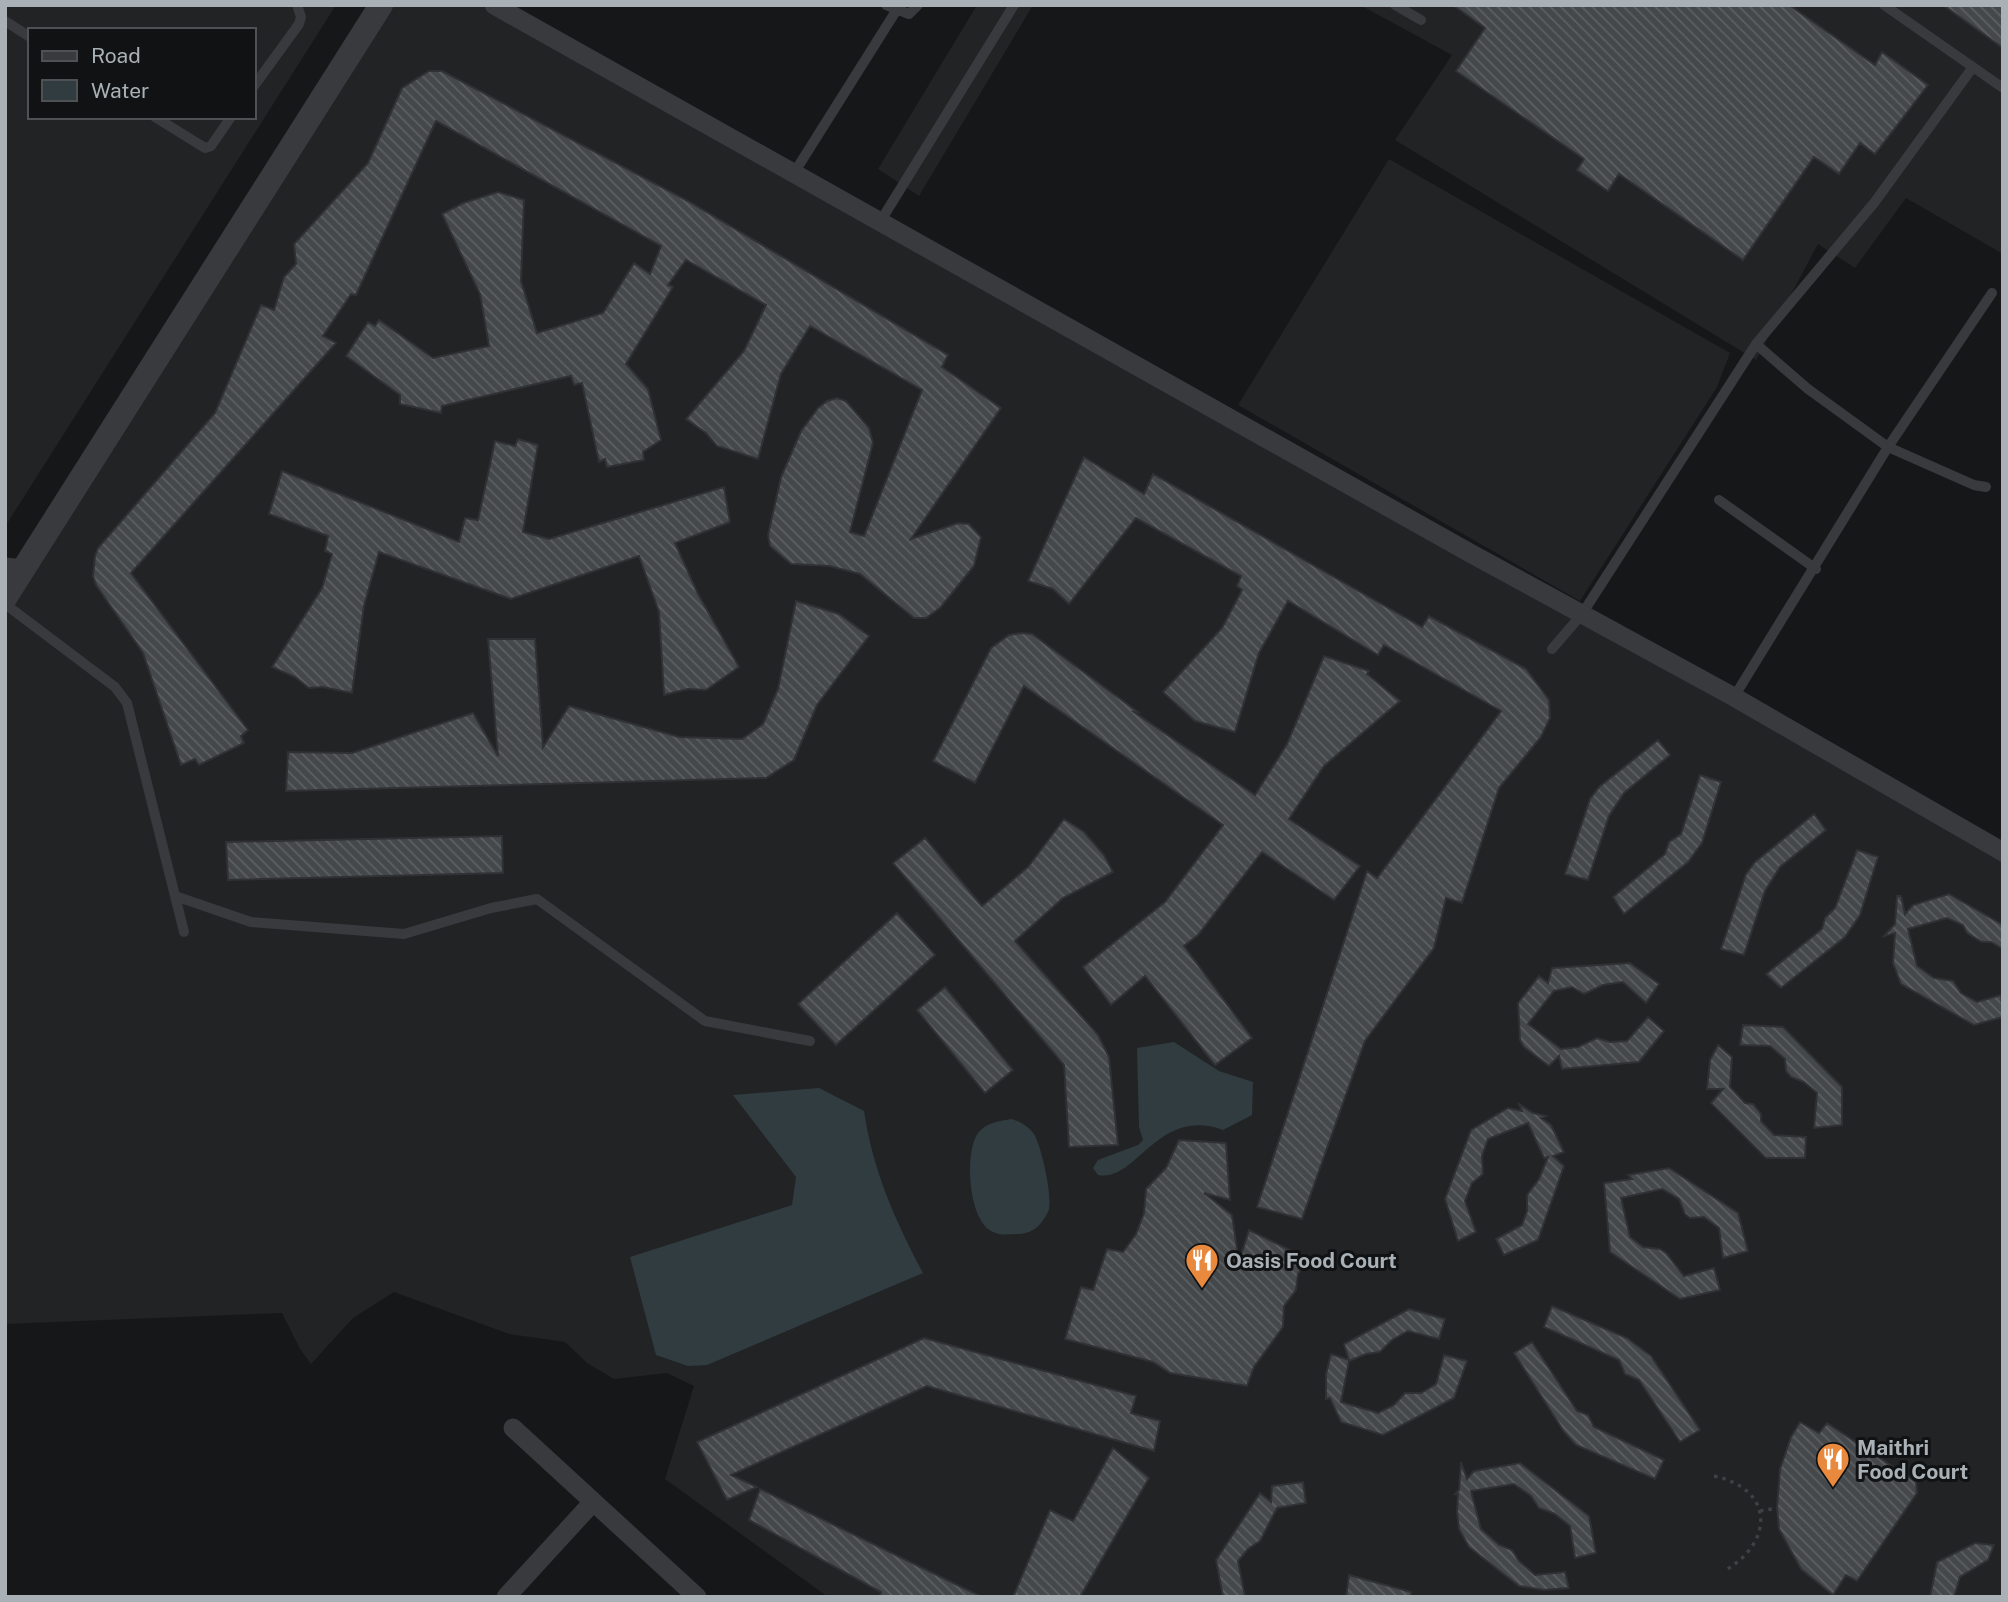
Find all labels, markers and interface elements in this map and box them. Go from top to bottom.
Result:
legend [28,28,256,119]
text: Road [91,43,141,68]
text: Water [91,78,149,103]
restaurant icon: Oasis Food Court [1183,1241,1221,1290]
place label: Oasis Food Court [1226,1248,1397,1273]
place label: Maithri Food Court [1857,1435,1968,1484]
restaurant icon: Maithri Food Court [1814,1440,1852,1489]

